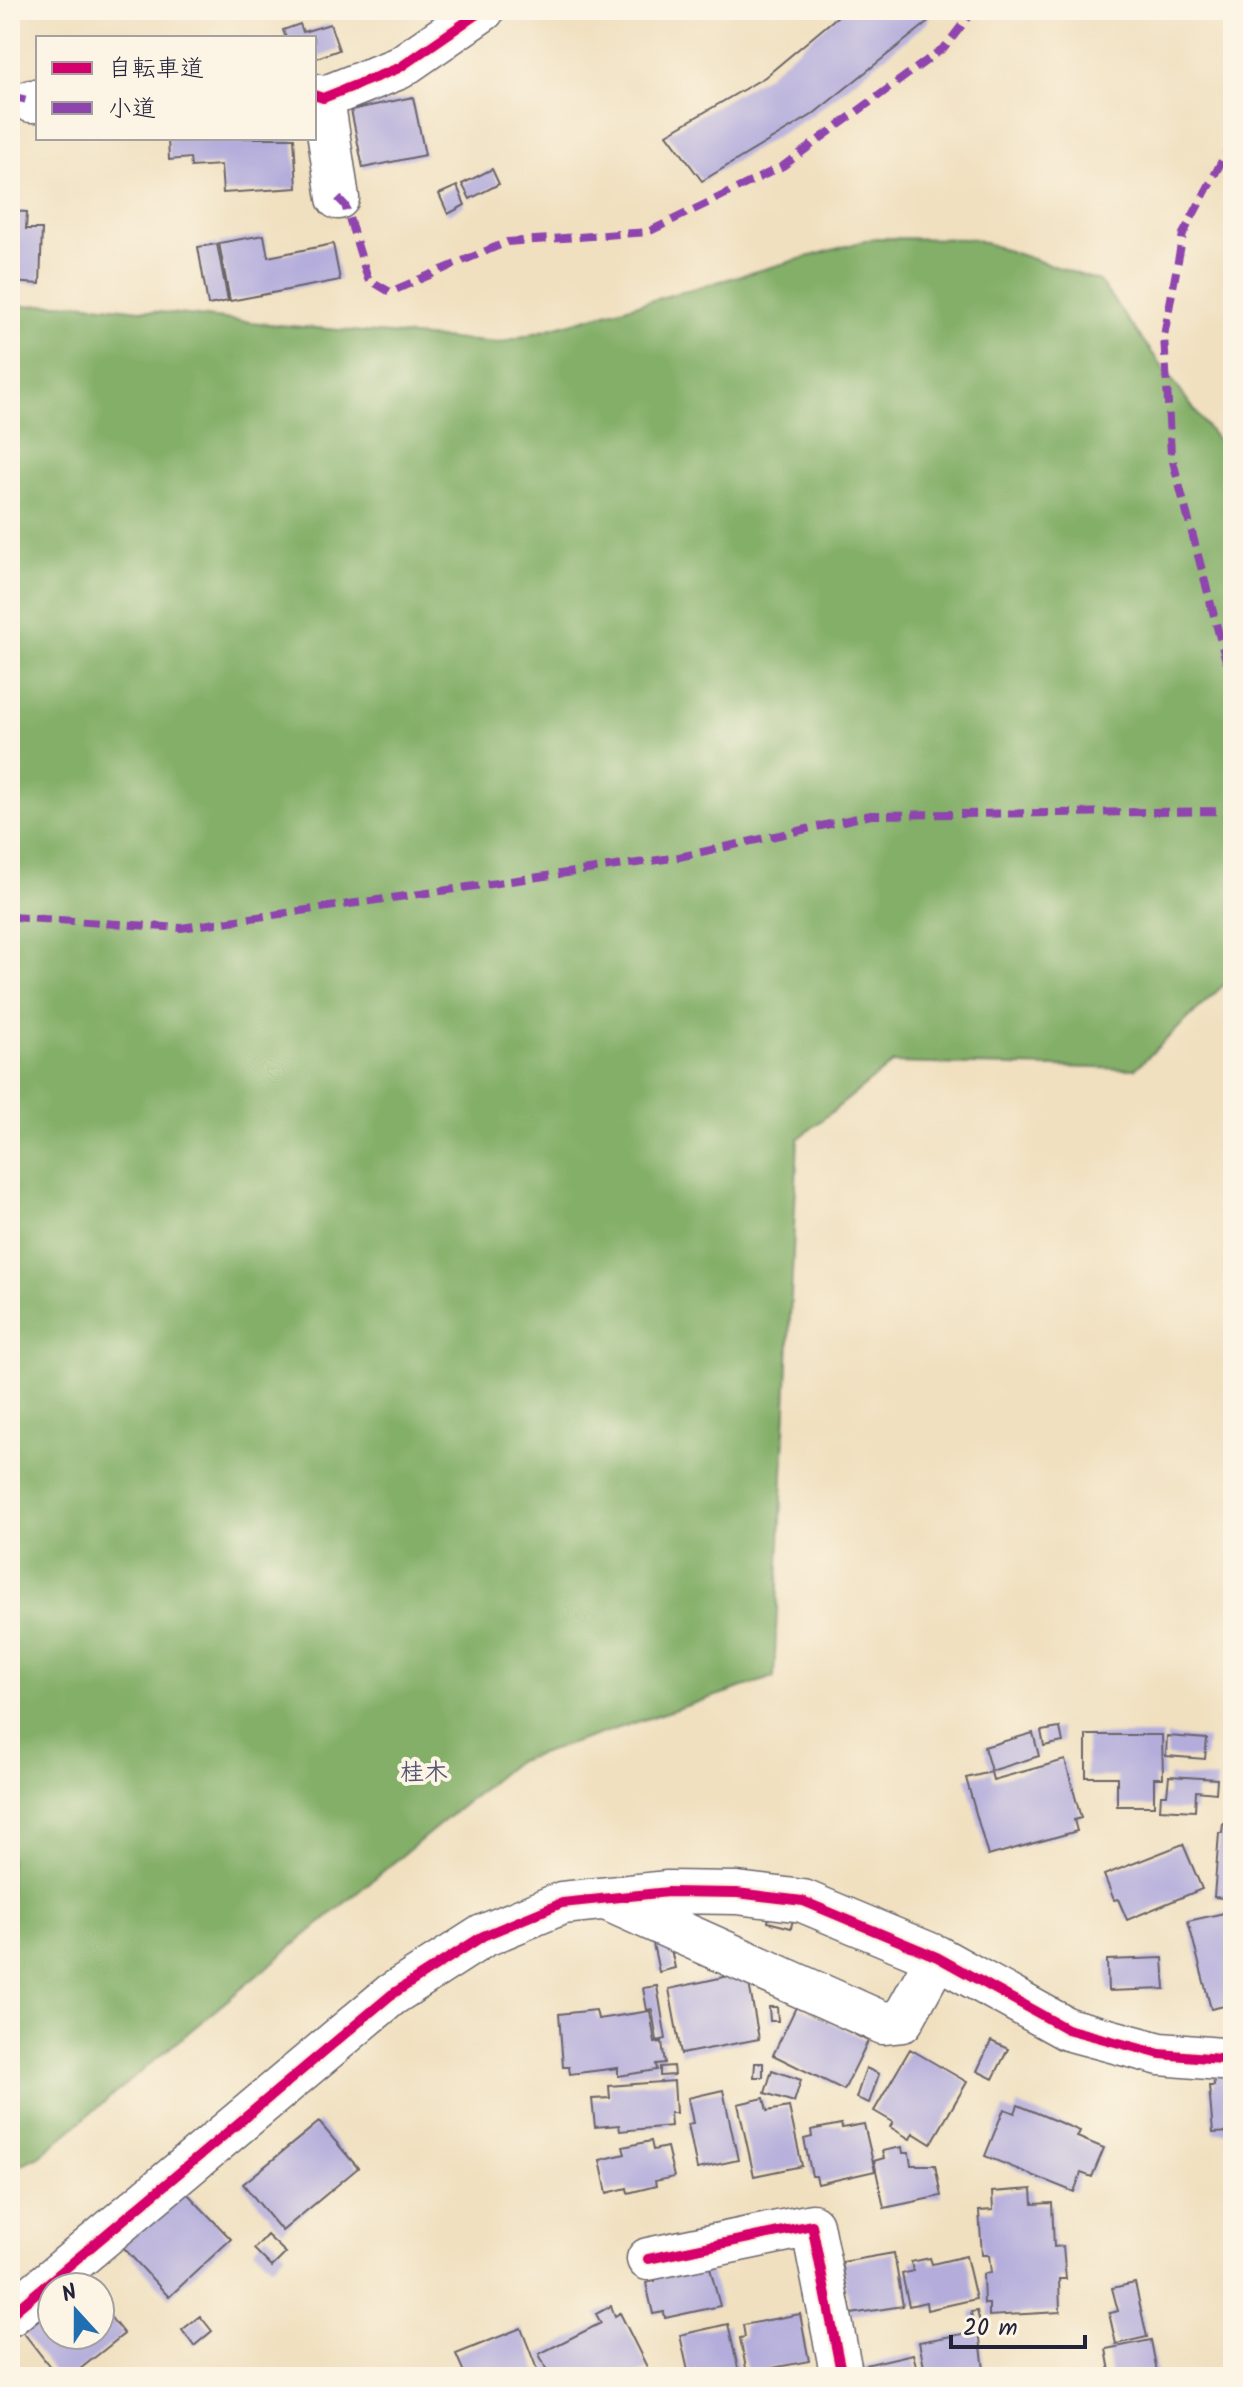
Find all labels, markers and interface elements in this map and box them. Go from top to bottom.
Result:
legend [36,36,316,140]
text: 自転車道 [108,50,204,89]
text: 小道 [108,90,156,129]
district label: 桂木 [400,1754,448,1793]
north arrow [36,2271,116,2351]
text: N [57,2276,83,2313]
scale bar [951,2299,1085,2349]
text: 20 m [963,2309,1018,2348]

